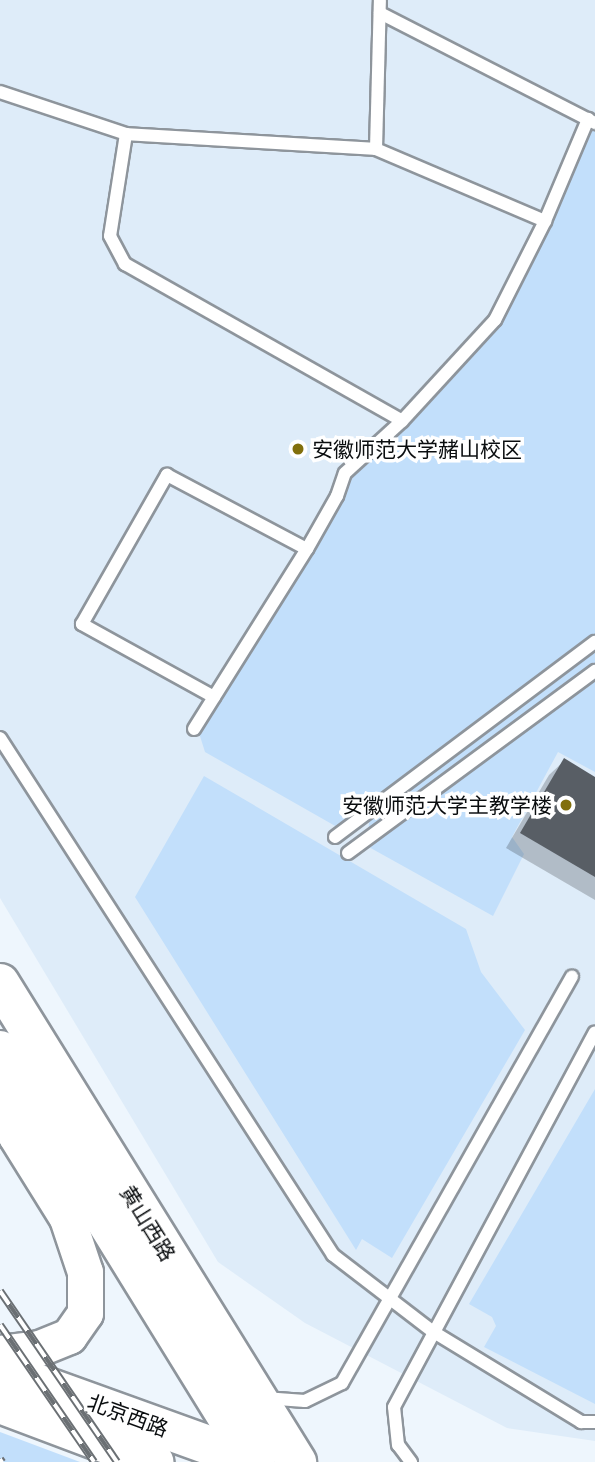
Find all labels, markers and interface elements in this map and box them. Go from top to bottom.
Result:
place label: 安徽师范大学赭山校区 [312,436,522,462]
marker: 安徽师范大学赭山校区 [290,441,306,457]
place label: 安徽师范大学主教学楼 [342,792,552,818]
marker: 安徽师范大学主教学楼 [558,797,574,813]
street label: 黄山西路 [115,1181,181,1265]
street label: 北京西路 [84,1389,172,1441]

